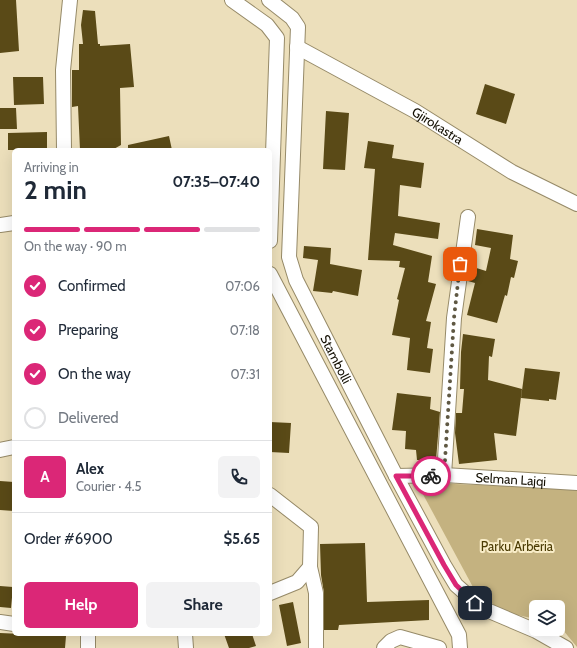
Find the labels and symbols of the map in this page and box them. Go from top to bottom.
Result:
street label: Gjirokastra [409,103,467,148]
pin [443,247,477,281]
street label: Stambolli [317,332,355,386]
courier [411,456,451,496]
street label: Selman Lajqi [475,469,547,490]
park label: Parku Arbëria [481,538,554,554]
pin [458,586,492,620]

